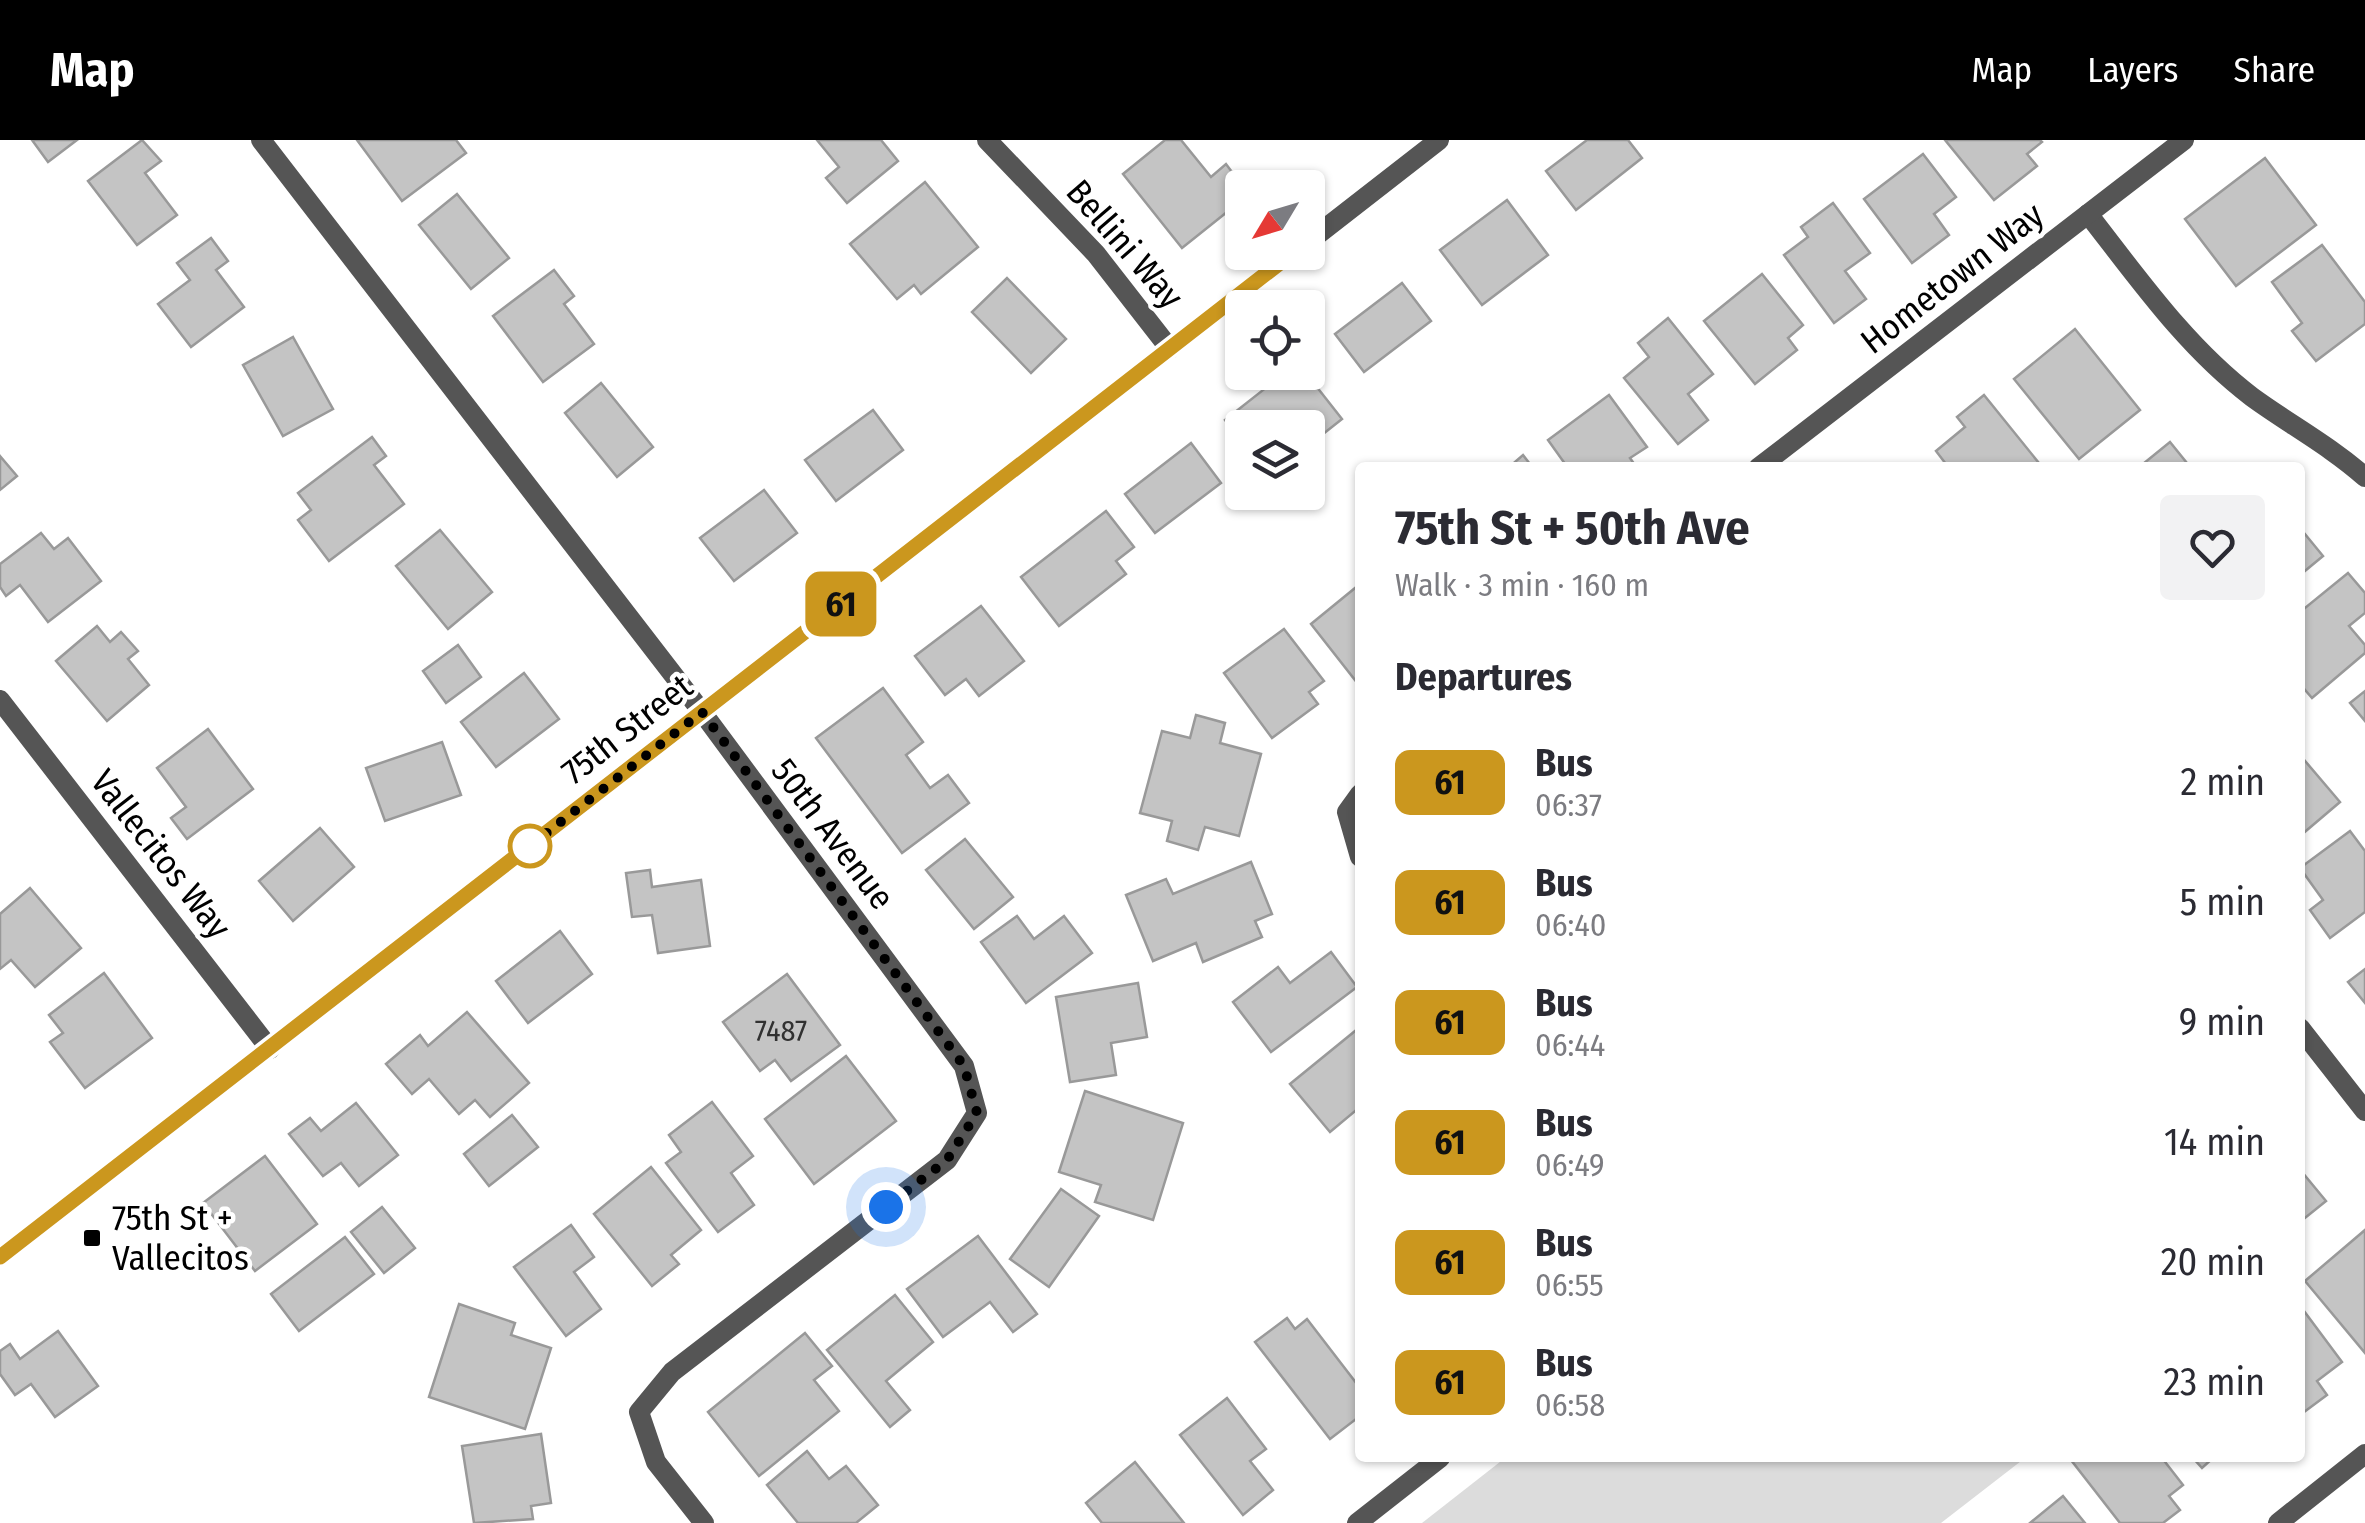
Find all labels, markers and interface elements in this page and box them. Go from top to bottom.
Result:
text: Map [50,41,134,99]
text: Map [1972,49,2032,91]
text: Layers [2087,49,2179,91]
text: Share [2234,49,2315,91]
north arrow [1225,170,1325,270]
map controls [1225,170,1325,510]
street label: Bellini Way [1058,171,1192,317]
street label: Hometown Way [1852,193,2052,362]
button: locate [1225,290,1325,390]
button: layers [1225,410,1325,510]
button: heart [2160,495,2265,600]
text: 75th St + 50th Ave [1395,499,1749,557]
text: Walk · 3 min · 160 m [1395,566,1649,604]
line badge: 61 [796,572,886,636]
text: 61 [825,583,857,625]
text: Departures [1395,654,1572,700]
street label: 75th Street [554,665,701,793]
text: Bus [1535,740,1593,786]
street label: 50th Avenue [763,750,903,918]
text: 2 min [2180,759,2265,805]
street label: Vallecitos Way [82,761,240,947]
text: 61 [1434,761,1466,803]
text: 06:37 [1535,786,1602,824]
unlabelled marker [509,825,551,867]
text: Bus [1535,860,1593,906]
text: 5 min [2180,879,2265,925]
text: 61 [1434,881,1466,923]
text: 06:40 [1535,906,1606,944]
text: Bus [1535,980,1593,1026]
text: 9 min [2179,999,2265,1045]
text: 61 [1434,1001,1466,1043]
house number: 7487 [755,1013,807,1049]
text: 06:44 [1535,1026,1605,1064]
text: Bus [1535,1100,1593,1146]
text: 14 min [2164,1119,2265,1165]
text: 61 [1434,1121,1466,1163]
text: 06:49 [1535,1146,1605,1184]
your location [861,1182,911,1232]
place label: 75th St + Vallecitos [112,1197,249,1279]
text: Bus [1535,1220,1593,1266]
marker: 75th St + Vallecitos [81,1227,103,1249]
text: 20 min [2161,1239,2265,1285]
text: 61 [1434,1241,1466,1283]
text: 06:55 [1535,1266,1604,1304]
text: Bus [1535,1340,1593,1386]
text: 23 min [2163,1359,2265,1405]
text: 61 [1434,1361,1466,1403]
text: 06:58 [1535,1386,1605,1424]

